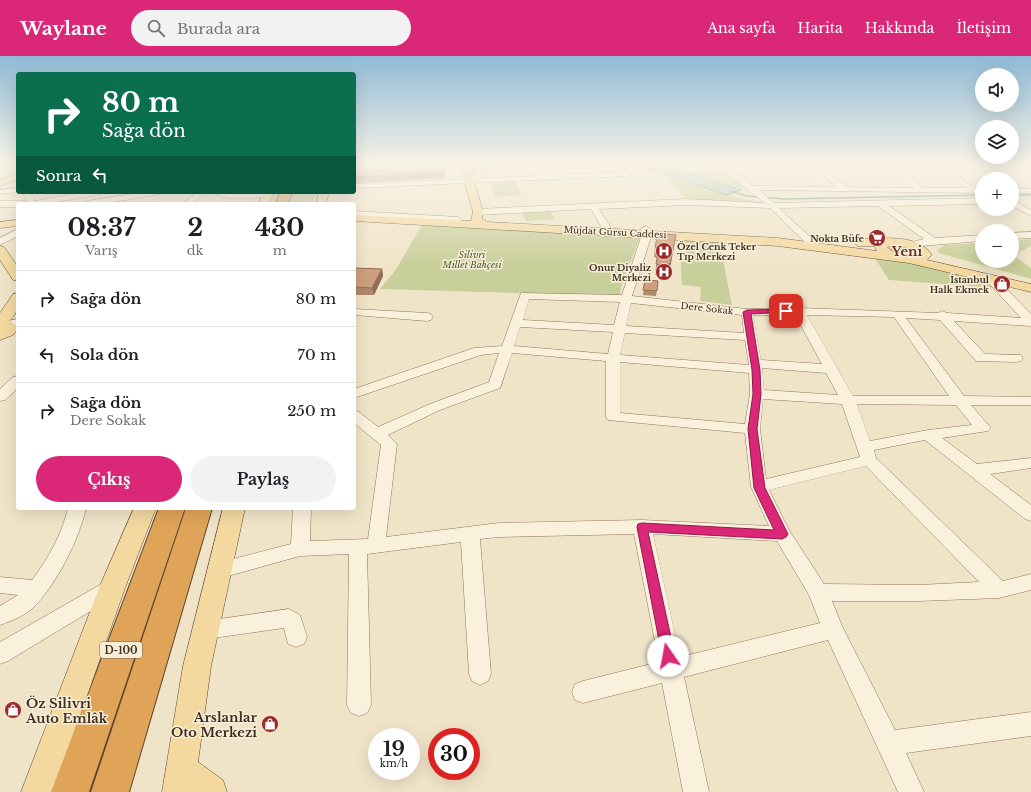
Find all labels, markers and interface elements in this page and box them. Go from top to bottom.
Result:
search box [131,10,411,46]
text: Waylane [20,17,107,40]
icon: search [145,17,167,39]
text: Burada ara [177,19,260,38]
text: Ana sayfa [707,19,776,37]
text: Harita [798,19,843,37]
text: Hakkında [865,19,934,37]
text: İletişim [956,19,1011,37]
map controls [975,68,1019,268]
button: sound [975,68,1019,112]
text: 80 m [102,85,179,120]
icon: right [36,88,88,140]
text: Sağa dön [102,120,186,142]
button: layers [975,120,1019,164]
icon: left [89,164,111,186]
text: Sonra [36,166,81,185]
button: + [975,172,1019,216]
text: 08:37 [67,213,135,242]
text: 2 [187,213,203,242]
text: 430 [255,213,304,242]
street label: Müjdat Gürsu Caddesi [563,224,667,240]
button: − [975,224,1019,268]
supermarket icon: Nokta Büfe [867,228,887,248]
place label: Nokta Büfe [810,233,864,244]
hospital icon: Özel Cenk Teker Tıp Merkezi [654,241,674,261]
place label: Özel Cenk Teker Tıp Merkezi [677,241,757,262]
text: Varış [85,242,118,259]
text: dk [187,242,204,259]
text: m [273,242,287,259]
district label: Yeni [891,243,922,260]
park label: Silivri Millet Bahçesi [441,249,502,270]
place label: Onur Diyaliz Merkezi [589,262,652,283]
hospital icon: Onur Diyaliz Merkezi [654,262,674,282]
place label: İstanbul Halk Ekmek [930,274,990,295]
shop icon: İstanbul Halk Ekmek [992,274,1012,294]
icon: right [36,288,58,310]
text: Sağa dön [70,289,142,308]
text: 80 m [296,289,336,308]
pin [769,294,803,328]
street label: Dere Sokak [680,300,734,316]
icon: arrive [775,300,797,322]
icon: left [36,344,58,366]
text: Sola dön [70,345,139,364]
text: 70 m [297,345,336,364]
text: Sağa dön [70,393,142,412]
icon: right [36,400,58,422]
text: 250 m [287,401,336,420]
text: Dere Sokak [70,412,146,429]
button: Çıkış [36,456,182,502]
button: Paylaş [190,456,336,502]
position arrow [647,635,689,677]
road number: D-100 [100,642,142,658]
place label: Öz Silivri Auto Emlâk [25,695,108,727]
shop icon: Öz Silivri Auto Emlâk [3,700,23,720]
place label: Arslanlar Oto Merkezi [171,709,258,741]
shop icon: Arslanlar Oto Merkezi [260,714,280,734]
speed limit sign: 30 [428,728,480,780]
text: 19 [383,737,405,761]
text: km/h [380,757,408,770]

